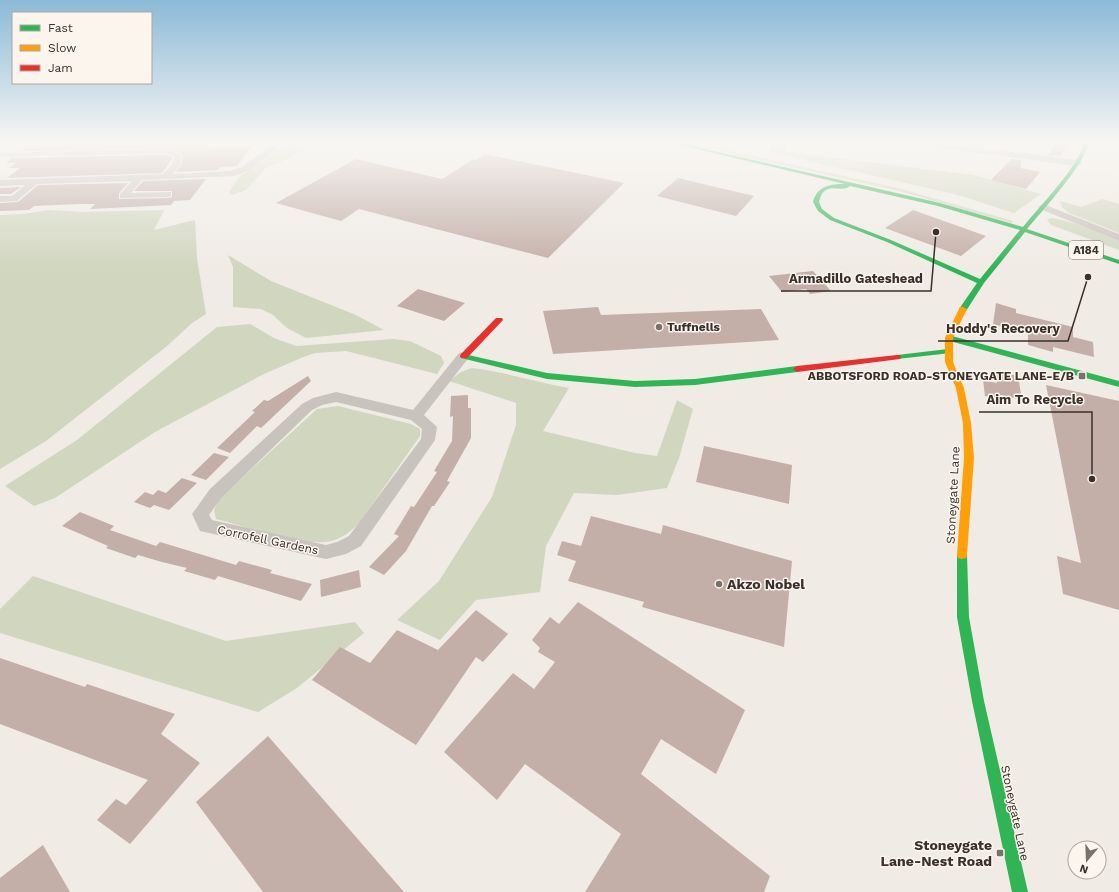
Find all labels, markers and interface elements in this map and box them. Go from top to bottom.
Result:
legend [12,12,152,84]
text: Fast [48,21,73,35]
text: Slow [48,41,76,55]
text: Jam [48,61,73,75]
road number: A184 [1069,241,1103,259]
callout: Armadillo Gateshead [781,266,931,291]
text: Armadillo Gateshead [789,271,923,286]
callout: Hoddy's Recovery [938,316,1068,341]
place label: Tuffnells [667,320,721,334]
text: Hoddy's Recovery [946,321,1061,336]
marker: Tuffnells [654,322,664,332]
place label: ABBOTSFORD ROAD-STONEYGATE LANE-E/B [808,369,1074,383]
marker: ABBOTSFORD ROAD-STONEYGATE LANE-E/B [1077,371,1087,381]
callout: Aim To Recycle [979,387,1092,412]
text: Aim To Recycle [986,392,1084,407]
street label: Stoneygate Lane [943,446,963,544]
street label: Corrofell Gardens [216,522,320,558]
place label: Akzo Nobel [727,576,805,592]
marker: Akzo Nobel [714,579,724,589]
street label: Stoneygate Lane [998,764,1032,862]
place label: Stoneygate Lane-Nest Road [881,837,992,869]
north arrow [1067,840,1107,880]
marker: Stoneygate Lane-Nest Road [995,848,1005,858]
text: N [1078,862,1090,876]

